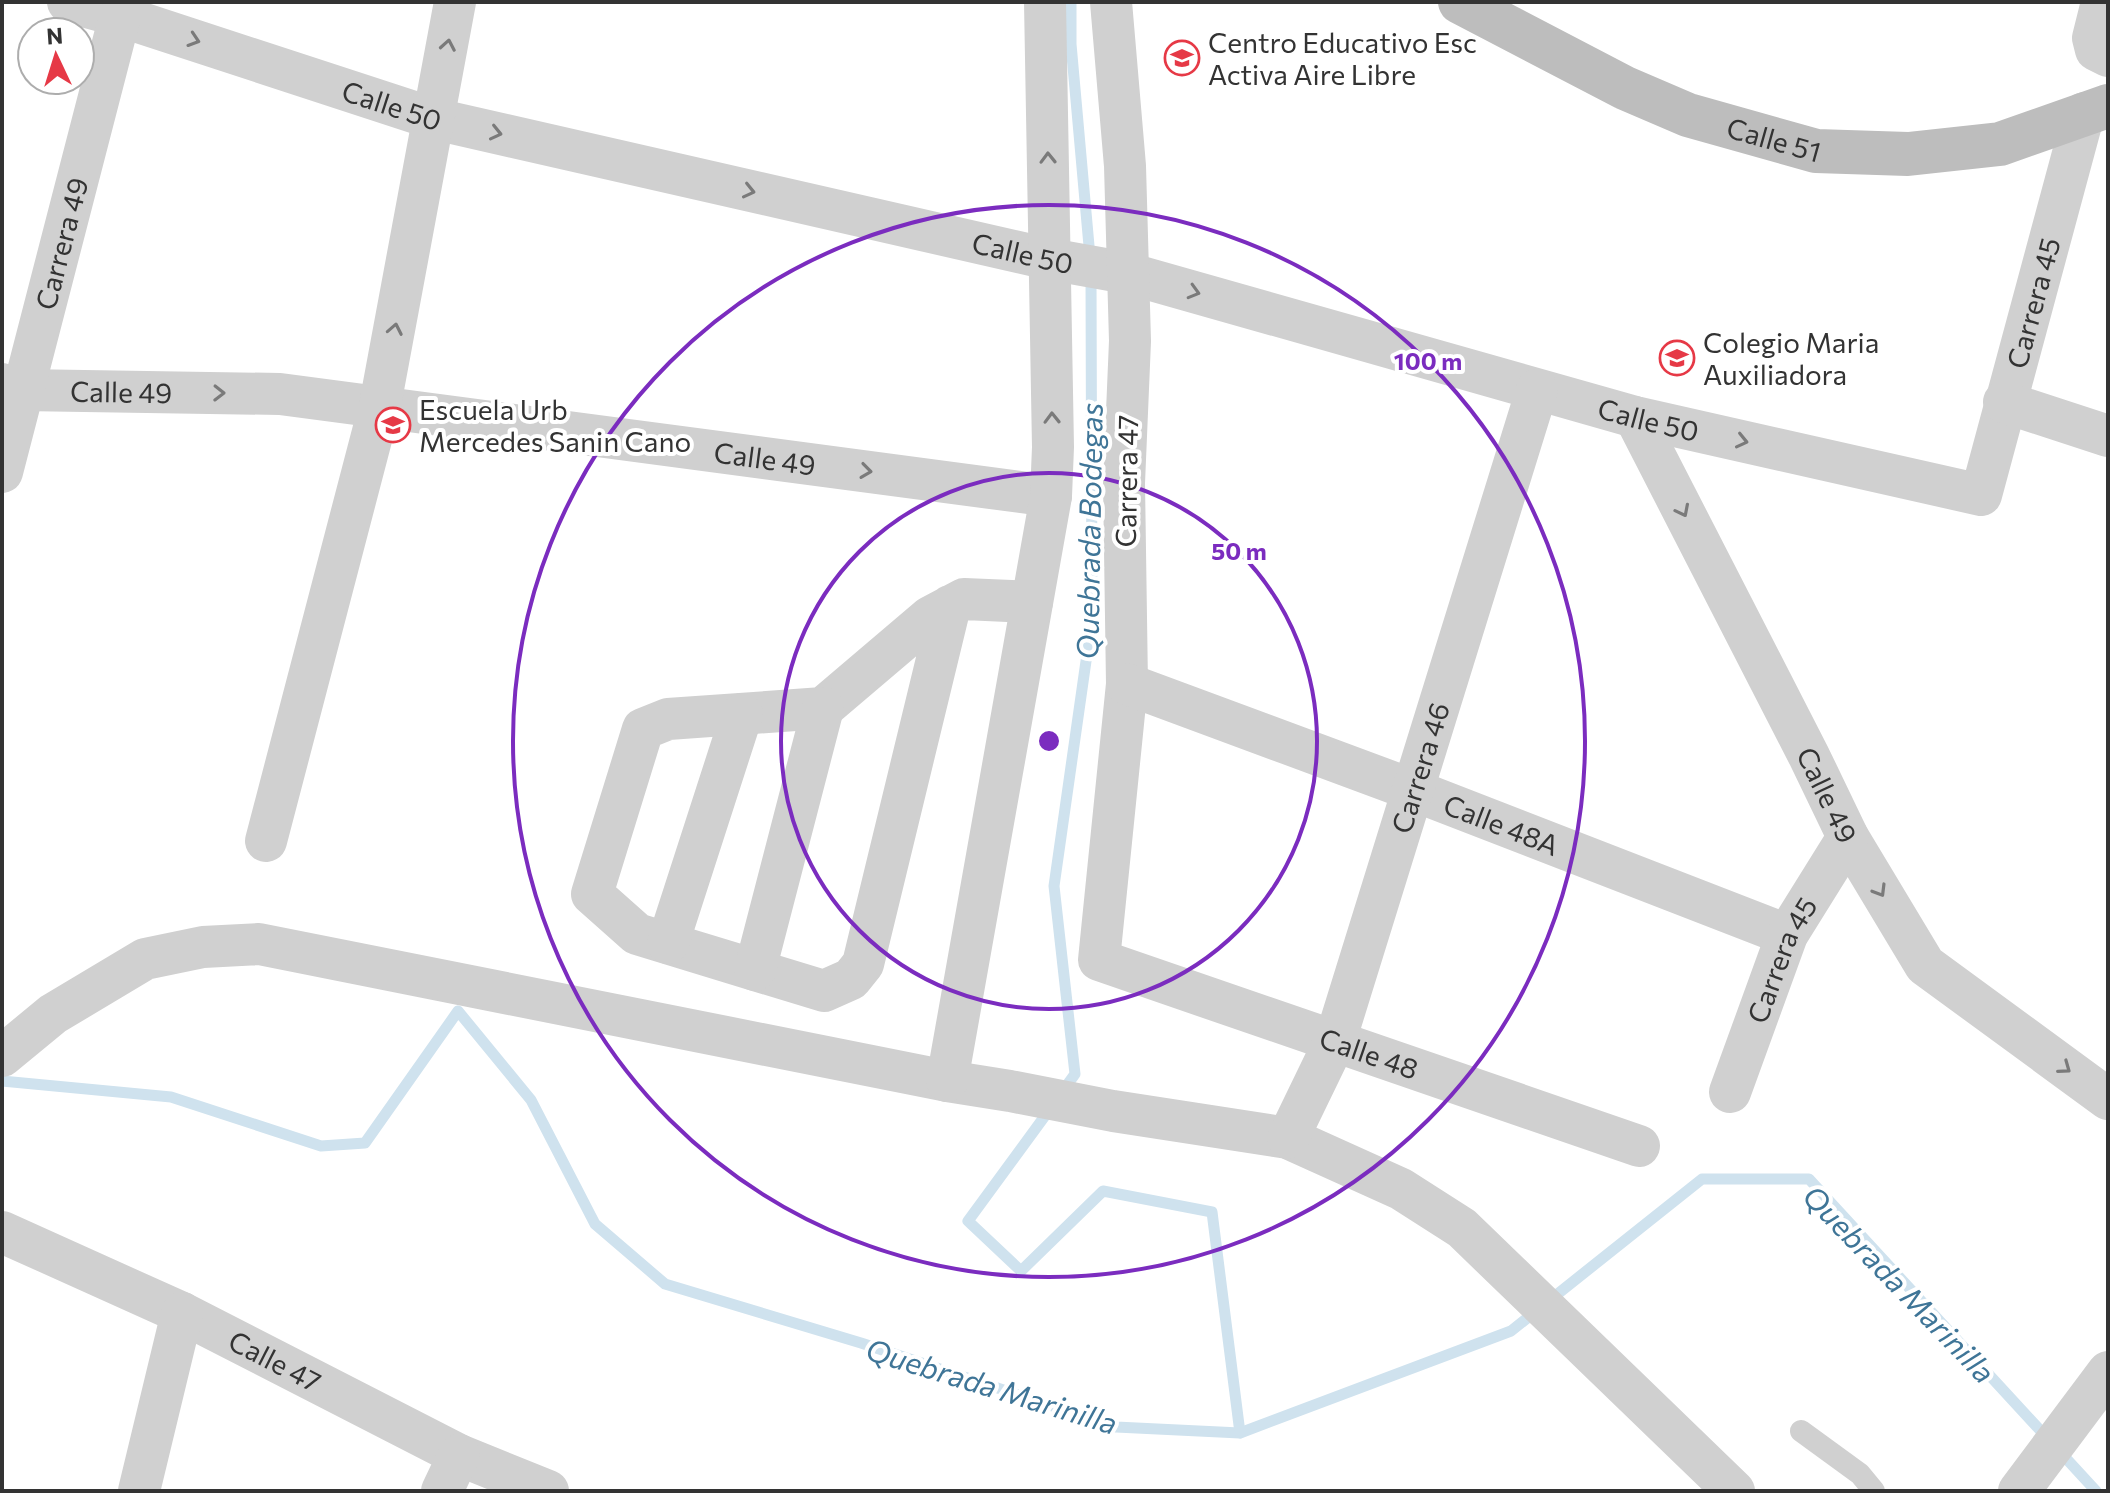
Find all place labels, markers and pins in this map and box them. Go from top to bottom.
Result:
place label: Centro Educativo Esc Activa Aire Libre [1208,25,1477,91]
school or university icon: Centro Educativo Esc Activa Aire Libre [1163,39,1201,77]
place label: Colegio Maria Auxiliadora [1703,325,1879,391]
school or university icon: Colegio Maria Auxiliadora [1658,339,1696,377]
place label: Escuela Urb Mercedes Sanin Cano [419,392,691,458]
school or university icon: Escuela Urb Mercedes Sanin Cano [374,406,412,444]
centre of rings [1035,727,1063,755]

